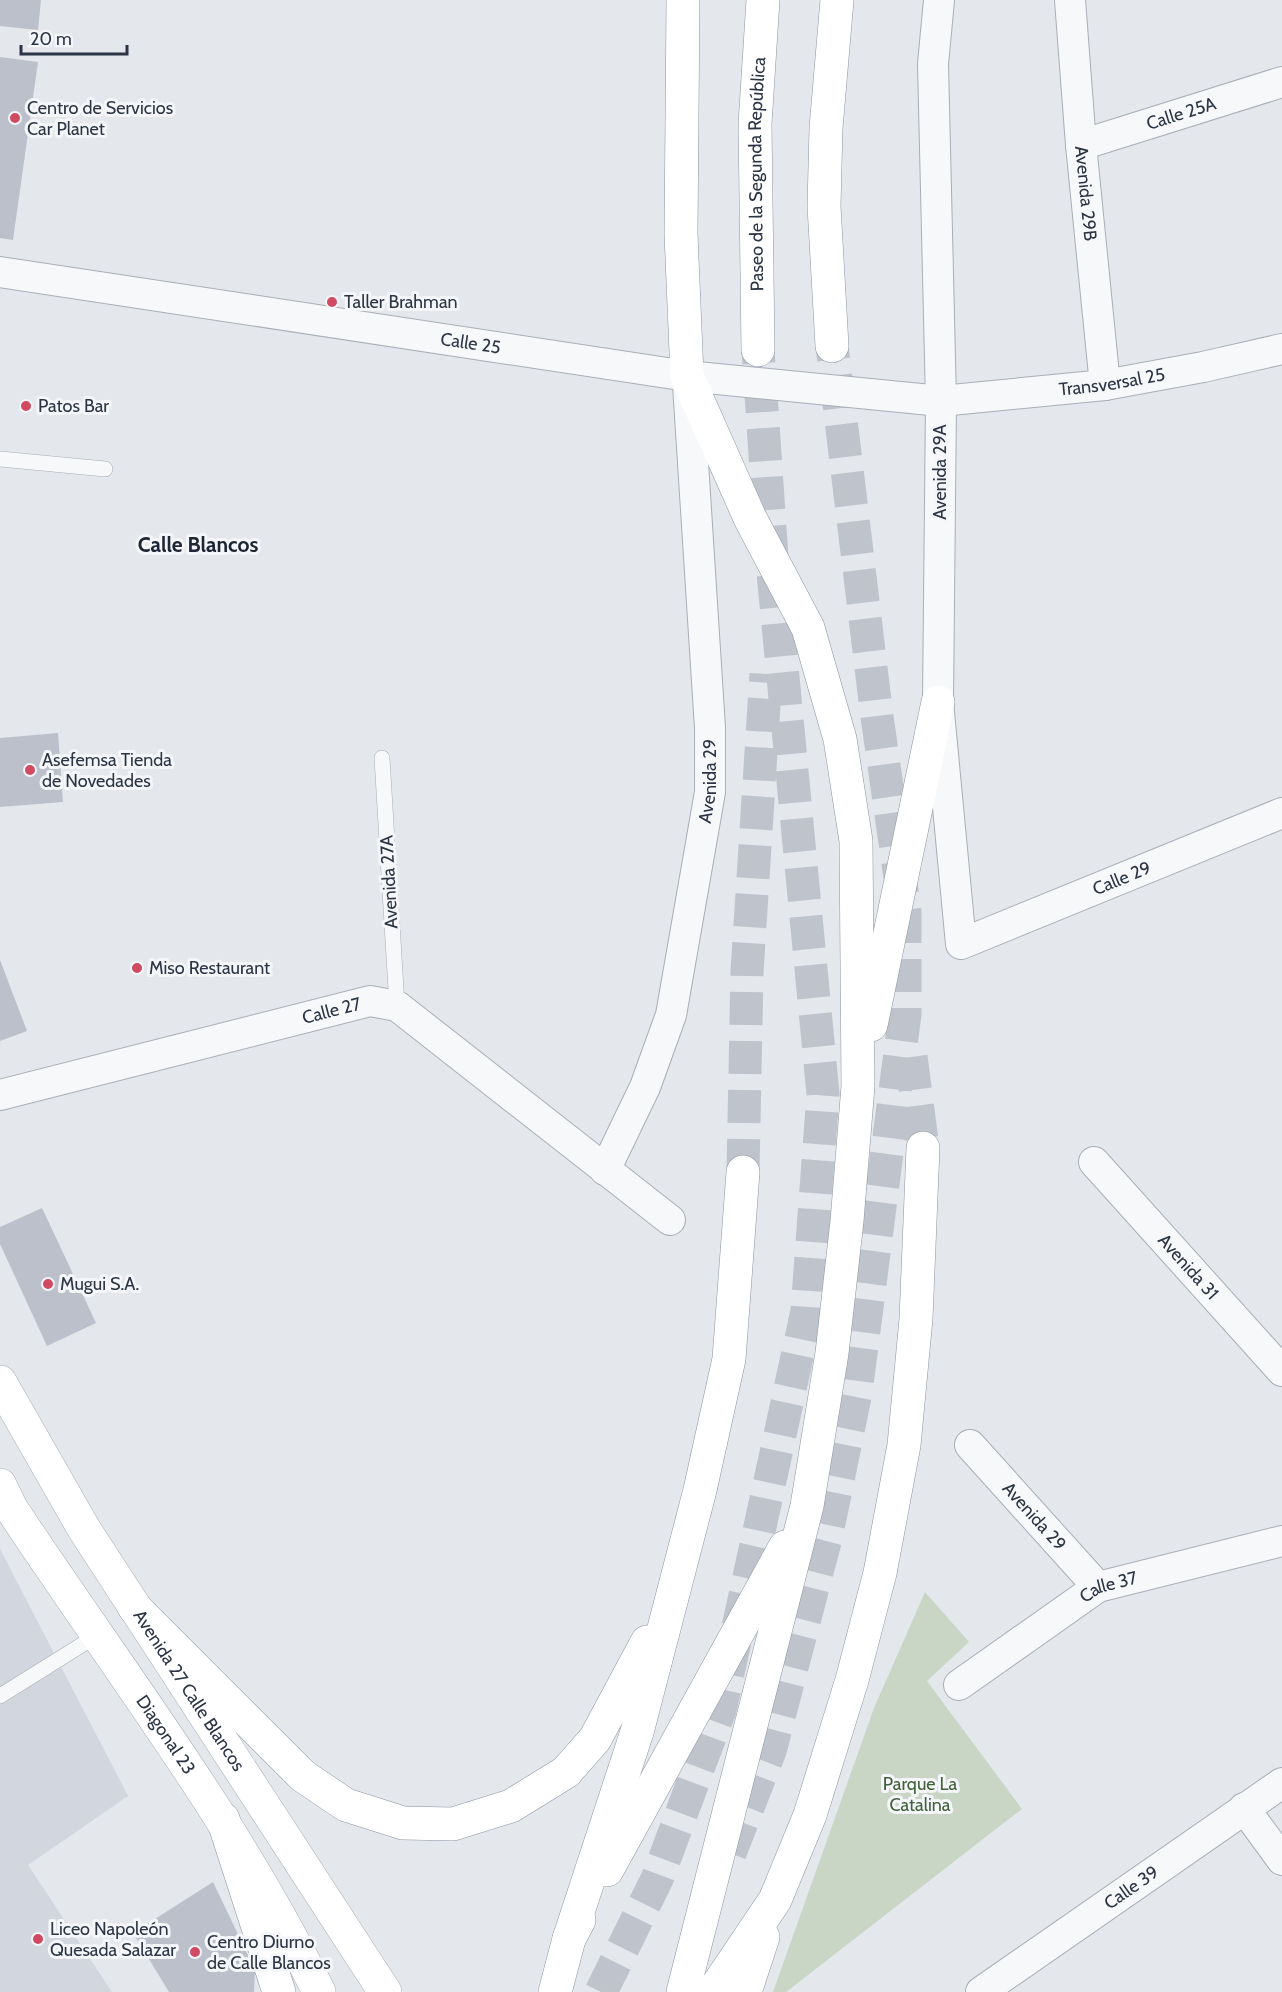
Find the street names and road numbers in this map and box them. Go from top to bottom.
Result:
street label: Paseo de la Segunda República [744,56,770,291]
street label: Calle 25A [1144,92,1219,135]
street label: Avenida 29B [1070,145,1102,242]
street label: Calle 25 [439,328,502,359]
street label: Transversal 25 [1058,363,1167,400]
street label: Avenida 29A [929,424,951,520]
street label: Avenida 29 [694,739,721,825]
street label: Avenida 27A [376,835,402,929]
street label: Calle 29 [1089,857,1154,900]
street label: Calle 27 [300,993,363,1029]
street label: Avenida 31 [1153,1230,1223,1304]
street label: Avenida 29 [998,1478,1071,1555]
street label: Calle 37 [1075,1567,1140,1608]
street label: Avenida 27 Calle Blancos [129,1606,249,1775]
street label: Diagonal 23 [131,1691,200,1778]
street label: Calle 39 [1100,1861,1163,1914]

